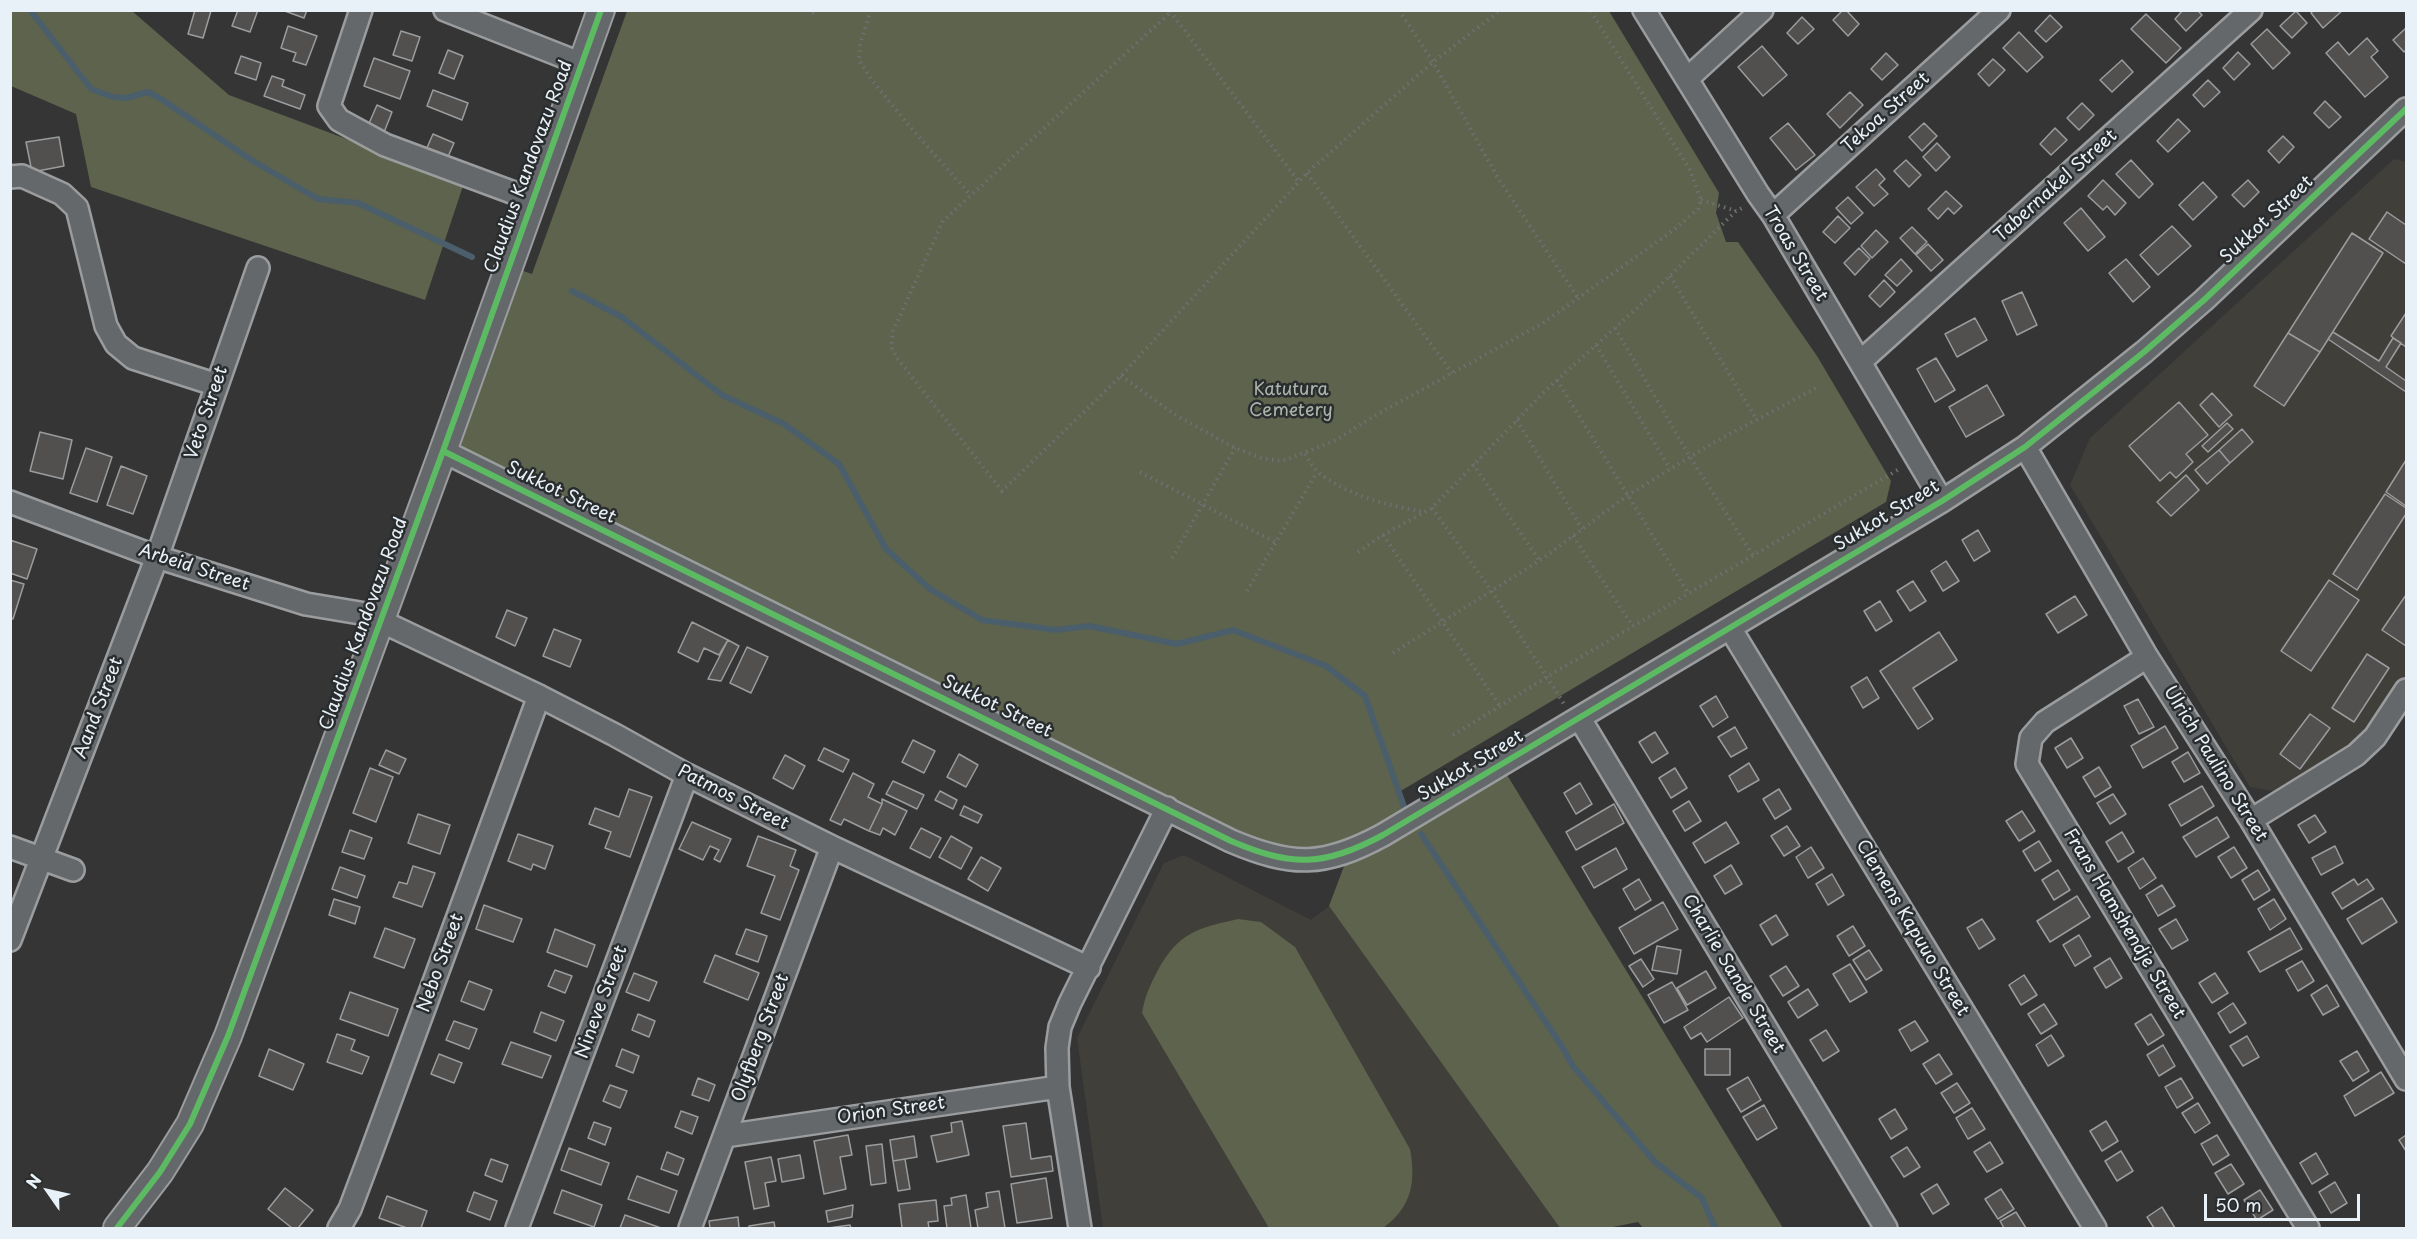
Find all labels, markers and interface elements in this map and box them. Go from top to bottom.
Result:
street label: Claudius Kandovazu Road [480,58,578,276]
street label: Tekoa Street [1838,68,1934,158]
street label: Tabernakel Street [1990,125,2122,247]
street label: Sukkot Street [2216,172,2318,268]
street label: Troas Street [1758,202,1832,306]
street label: Veto Street [181,364,233,462]
park label: Katutura Cemetery [1249,379,1333,422]
street label: Sukkot Street [503,457,619,529]
street label: Sukkot Street [1830,476,1944,556]
street label: Claudius Kandovazu Road [315,515,413,733]
street label: Arbeid Street [136,540,252,596]
street label: Aand Street [70,654,128,762]
street label: Sukkot Street [939,671,1055,743]
street label: Ulrich Paulino Street [2158,682,2272,846]
street label: Sukkot Street [1414,726,1528,806]
street label: Patmos Street [674,761,792,835]
street label: Frans Hamshendje Street [2059,825,2189,1023]
street label: Clemens Kapuuo Street [1851,836,1973,1020]
street label: Charlie Sande Street [1677,891,1789,1057]
street label: Nebo Street [413,911,469,1015]
street label: Nineve Street [572,943,632,1061]
street label: Olyfberg Street [728,971,794,1105]
street label: Orion Street [836,1093,946,1129]
north arrow [18,1161,78,1221]
text: N [20,1169,47,1193]
scale bar [2207,1182,2363,1220]
text: 50 m [2215,1191,2262,1218]

